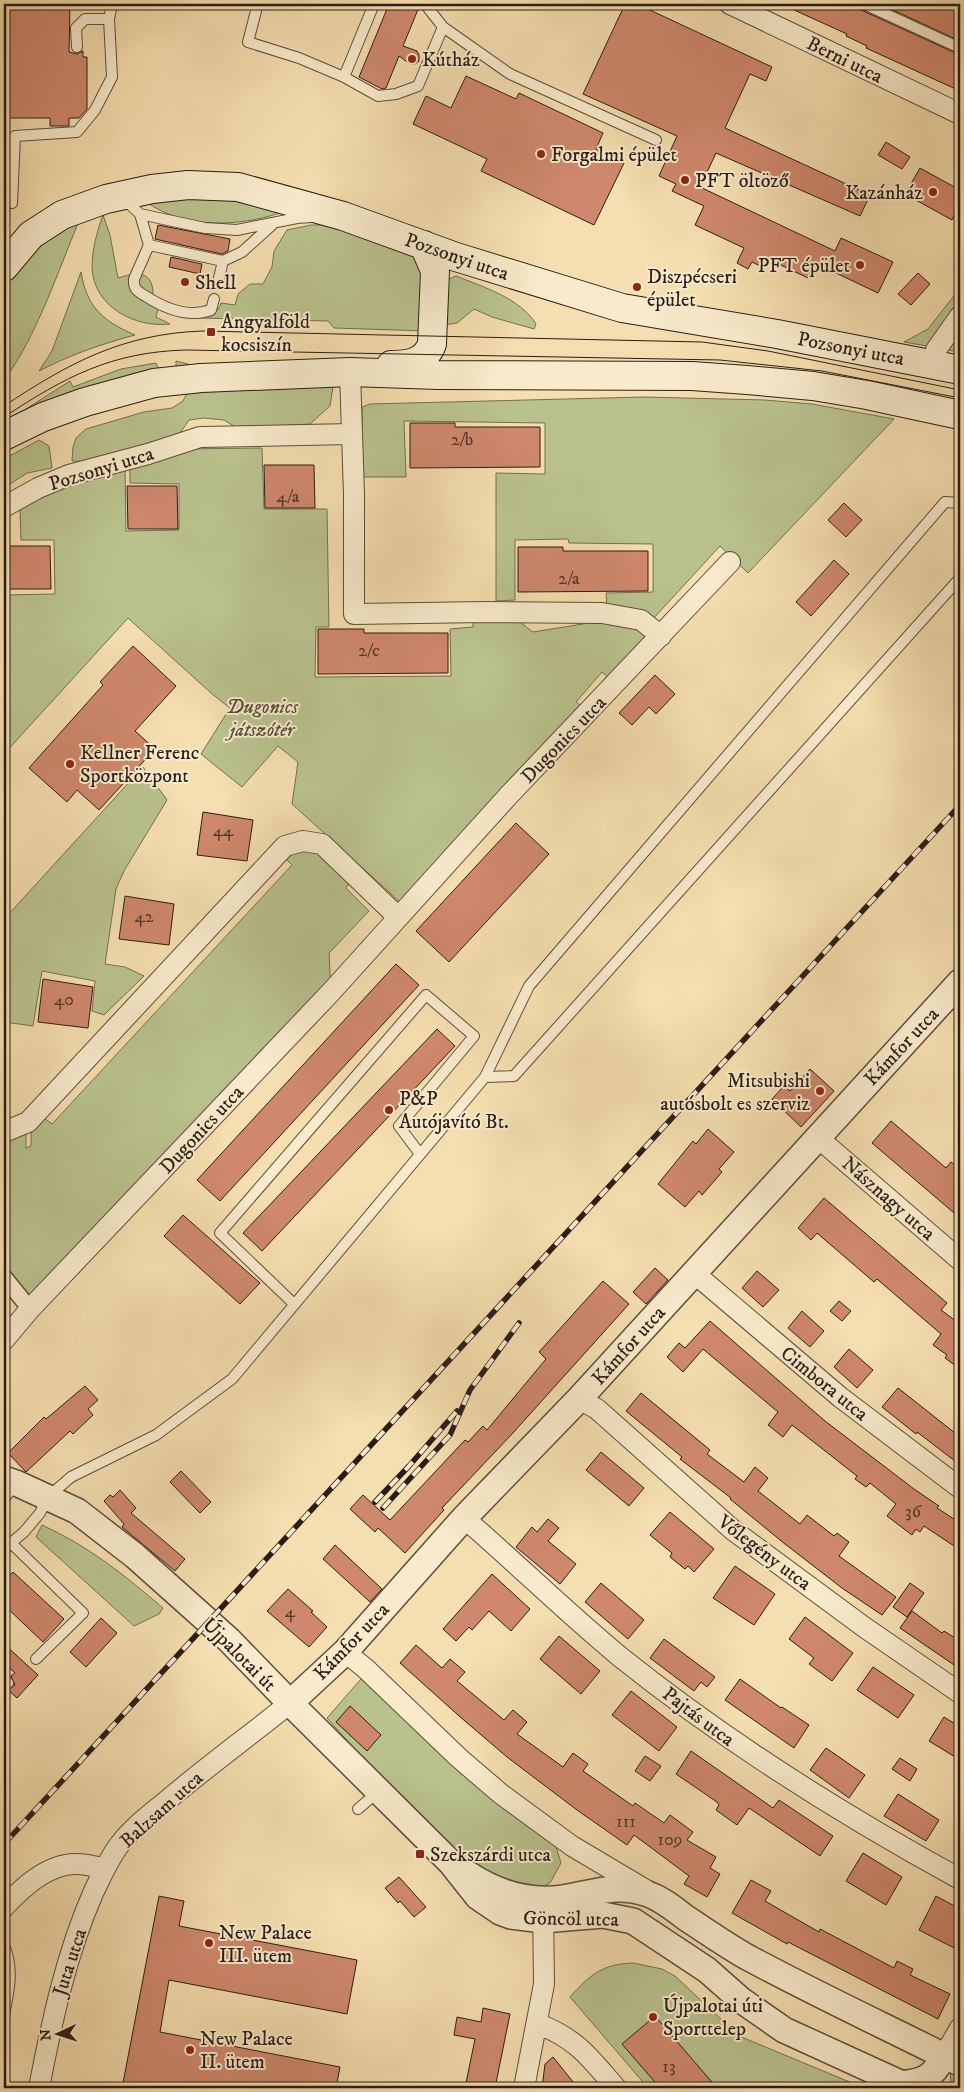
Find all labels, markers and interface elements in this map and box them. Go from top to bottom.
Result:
street label: Berni utca [802,31,887,90]
place label: Kútház [422,48,480,73]
marker: Kútház [406,53,418,65]
place label: Forgalmi épület [551,143,677,168]
marker: Forgalmi épület [535,148,547,160]
place label: PFT öltöző [695,169,789,194]
marker: PFT öltöző [679,174,691,186]
place label: Kazánház [845,181,923,206]
marker: Kazánház [927,186,939,198]
street label: Pozsonyi utca [401,228,512,287]
place label: PFT épület [758,254,850,279]
marker: PFT épület [854,259,866,271]
place label: Diszpécseri épület [647,265,737,313]
place label: Shell [195,271,236,296]
marker: Shell [179,276,191,288]
marker: Diszpécseri épület [631,281,643,293]
place label: Angyalföld kocsiszín [221,310,310,358]
marker: Angyalföld kocsiszín [205,326,217,338]
street label: Pozsonyi utca [795,327,907,372]
house number: 2/b [451,429,473,451]
street label: Pozsonyi utca [46,441,157,497]
house number: 4/a [277,486,300,508]
house number: 2/a [558,568,580,590]
house number: 2/c [358,640,380,662]
street label: Dugonics utca [516,691,612,789]
park label: Dugonics játszótér [224,695,299,743]
place label: Kellner Ferenc Sportközpont [80,741,200,789]
marker: Kellner Ferenc Sportközpont [64,758,76,770]
house number: 44 [213,820,234,842]
house number: 42 [134,906,154,928]
house number: 40 [54,989,74,1011]
street label: Kámfor utca [859,1002,945,1092]
place label: Mitsubishi autósbolt es szerviz [660,1069,810,1117]
street label: Dugonics utca [155,1080,250,1180]
marker: Mitsubishi autósbolt es szerviz [814,1085,826,1097]
place label: P&P Autójavító Bt. [399,1087,509,1135]
marker: P&P Autójavító Bt. [383,1104,395,1116]
street label: Násznagy utca [836,1152,940,1247]
street label: Kámfor utca [587,1301,672,1391]
street label: Cimbora utca [775,1341,873,1427]
house number: 36 [905,1501,922,1523]
street label: Vőlegény utca [712,1509,816,1597]
street label: Kámfor utca [309,1598,396,1686]
house number: 4 [285,1601,296,1623]
street label: Újpalotai út [197,1612,282,1697]
street label: Pajtás utca [657,1682,740,1753]
street label: Balzsam utca [115,1766,209,1854]
house number: 111 [616,1811,636,1833]
house number: 109 [657,1829,683,1851]
place label: Szekszárdi utca [430,1843,552,1868]
marker: Szekszárdi utca [414,1848,426,1860]
street label: Göncöl utca [523,1906,620,1933]
place label: New Palace III. ütem [219,1921,312,1969]
street label: Juta utca [47,1925,93,2001]
marker: New Palace III. ütem [203,1937,215,1949]
place label: Újpalotai úti Sporttelep [663,1993,763,2042]
north arrow [32,2010,82,2060]
marker: Újpalotai úti Sporttelep [647,2011,659,2023]
place label: New Palace II. ütem [200,2027,293,2075]
text: N [37,2028,55,2041]
marker: New Palace II. ütem [184,2044,196,2056]
house number: 13 [662,2056,676,2078]

